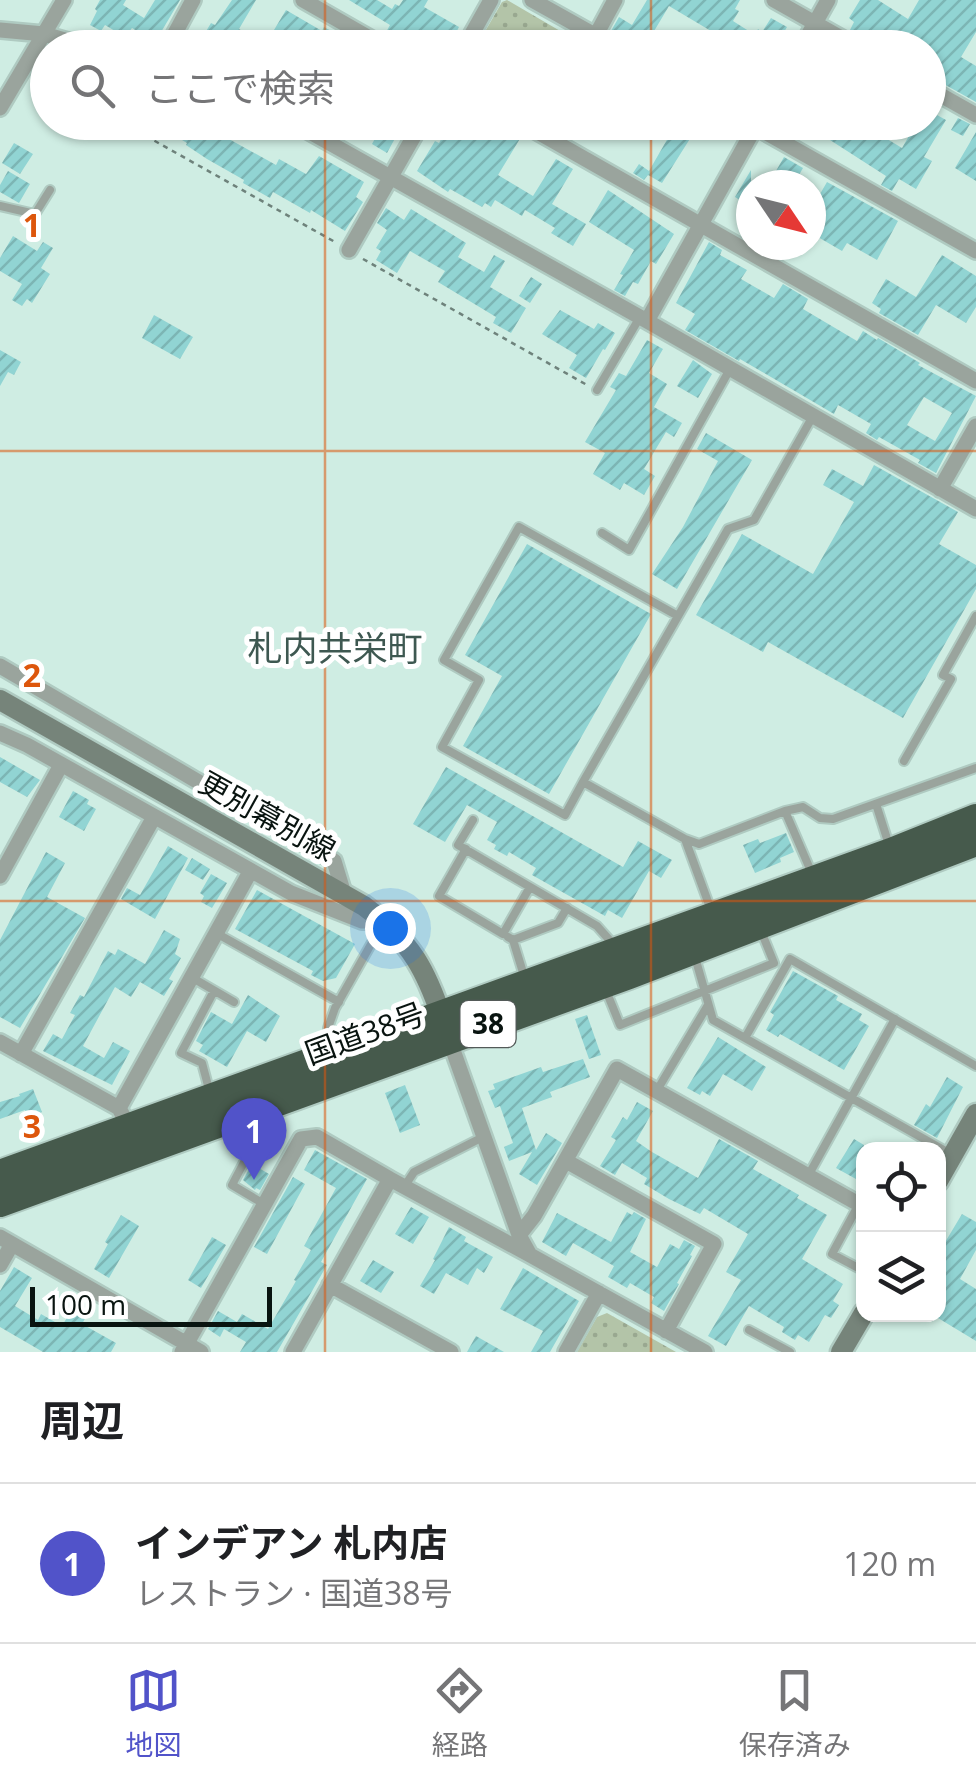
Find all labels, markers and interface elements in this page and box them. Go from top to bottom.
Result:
search box [30,30,946,140]
icon: search [65,58,120,113]
text: ここで検索 [145,61,335,113]
north arrow [736,170,826,260]
text: 1 [23,203,41,246]
district label: 札内共栄町 [247,624,423,671]
text: 2 [23,653,41,696]
street label: 更別幕別線 [192,761,343,870]
your location [365,903,416,954]
street label: 国道38号 [299,992,430,1073]
road number: 38 [460,1001,516,1047]
pin: 1 [222,1098,286,1180]
text: 3 [23,1104,41,1147]
map controls [856,1142,946,1322]
button: locate [856,1142,946,1232]
button: layers [856,1232,946,1322]
scale bar [30,1282,272,1326]
text: 100 m [45,1285,126,1323]
text: 周辺 [40,1391,124,1448]
text: インデアン 札内店 [135,1516,447,1568]
text: 1 [63,1542,82,1585]
text: 120 m [843,1542,936,1585]
text: レストラン · 国道38号 [135,1571,453,1614]
tab: 地図 [125,1663,181,1763]
tab: 経路 [432,1663,488,1763]
tab: 保存済み [739,1663,851,1763]

